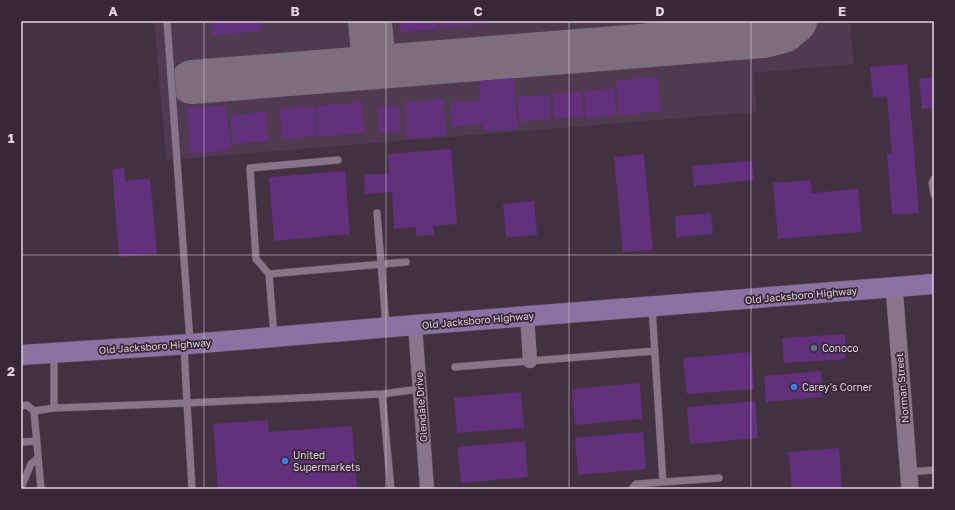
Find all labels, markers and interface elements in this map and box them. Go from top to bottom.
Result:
text: A [108,3,118,19]
text: B [290,3,300,19]
text: C [473,3,483,19]
text: D [655,3,665,19]
text: E [838,3,846,19]
text: 1 [8,130,15,146]
street label: Old Jacksboro Highway [744,284,858,306]
street label: Old Jacksboro Highway [421,309,535,331]
street label: Old Jacksboro Highway [98,336,212,356]
place label: Conoco [822,342,858,354]
marker: Conoco [809,343,819,353]
street label: Norman Street [893,352,911,424]
text: 2 [7,363,15,379]
street label: Glendale Drive [413,371,429,442]
place label: Carey's Corner [802,381,872,393]
marker: Carey's Corner [789,382,799,392]
place label: United Supermarkets [293,449,360,473]
marker: United Supermarkets [280,456,290,466]

